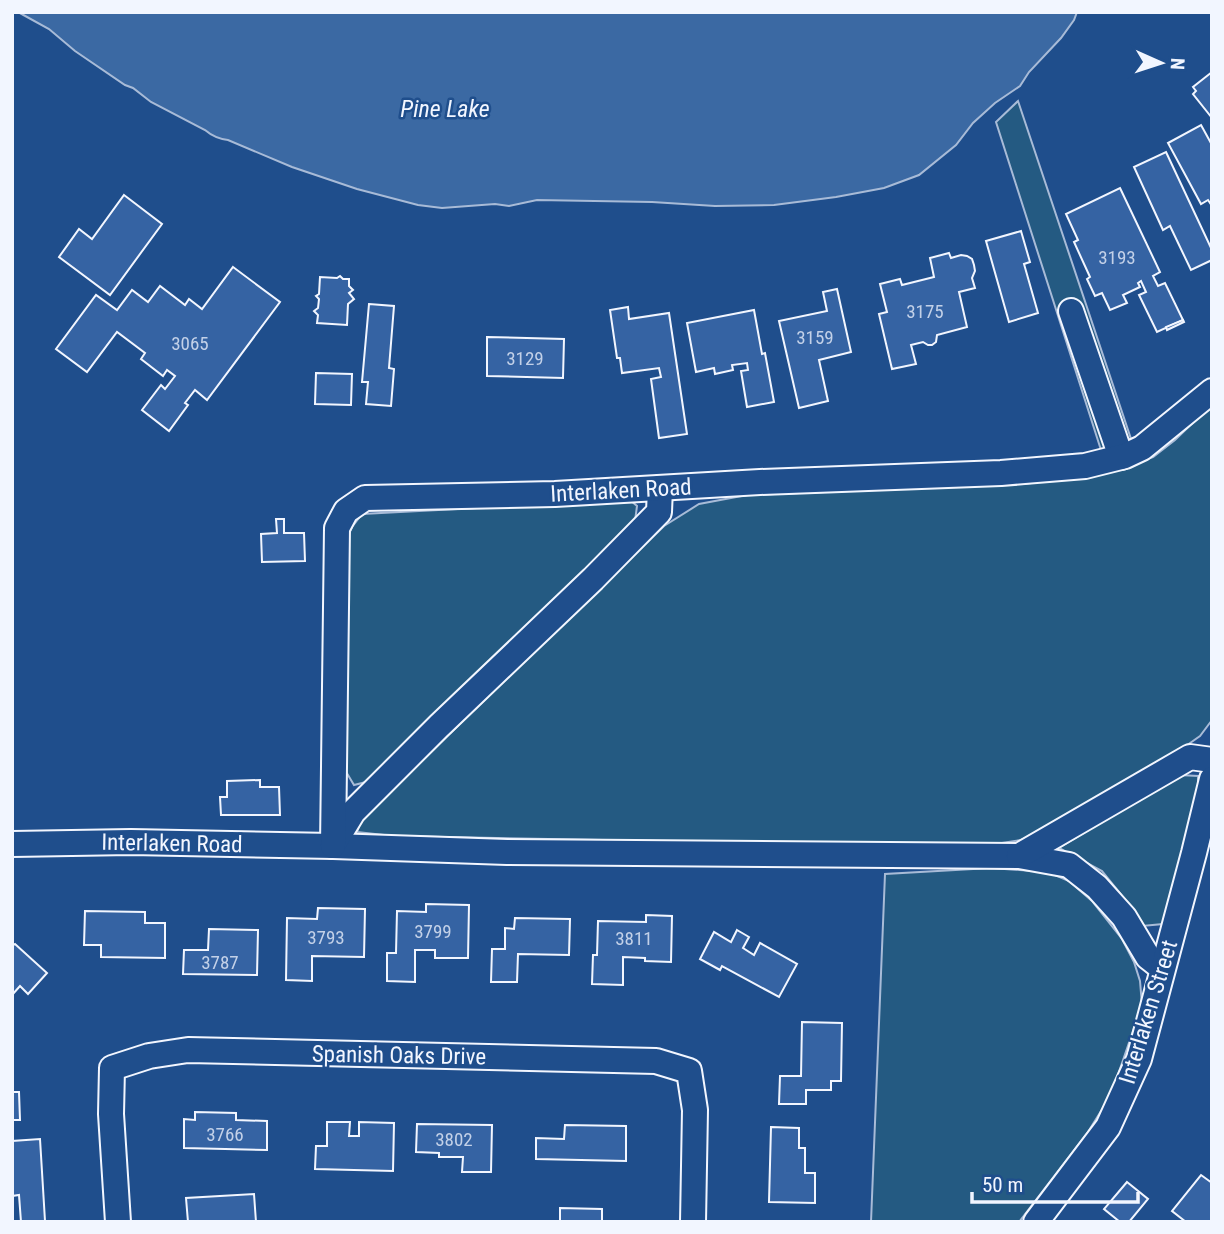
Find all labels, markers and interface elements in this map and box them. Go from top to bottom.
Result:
north arrow [1126,28,1196,98]
text: N [1166,57,1189,70]
water label: Pine Lake [400,95,490,123]
house number: 3193 [1098,246,1136,269]
house number: 3175 [906,300,944,323]
house number: 3159 [796,326,834,349]
house number: 3065 [171,332,209,355]
house number: 3129 [506,347,544,370]
street label: Interlaken Road [550,473,692,508]
street label: Interlaken Road [101,829,243,858]
house number: 3799 [414,920,452,943]
house number: 3793 [307,926,345,949]
house number: 3811 [615,927,653,950]
street label: Interlaken Street [1114,937,1183,1087]
house number: 3787 [201,951,239,974]
street label: Spanish Oaks Drive [312,1040,486,1071]
house number: 3766 [206,1123,244,1146]
house number: 3802 [435,1128,473,1151]
scale bar [972,1160,1138,1204]
text: 50 m [982,1173,1023,1197]

